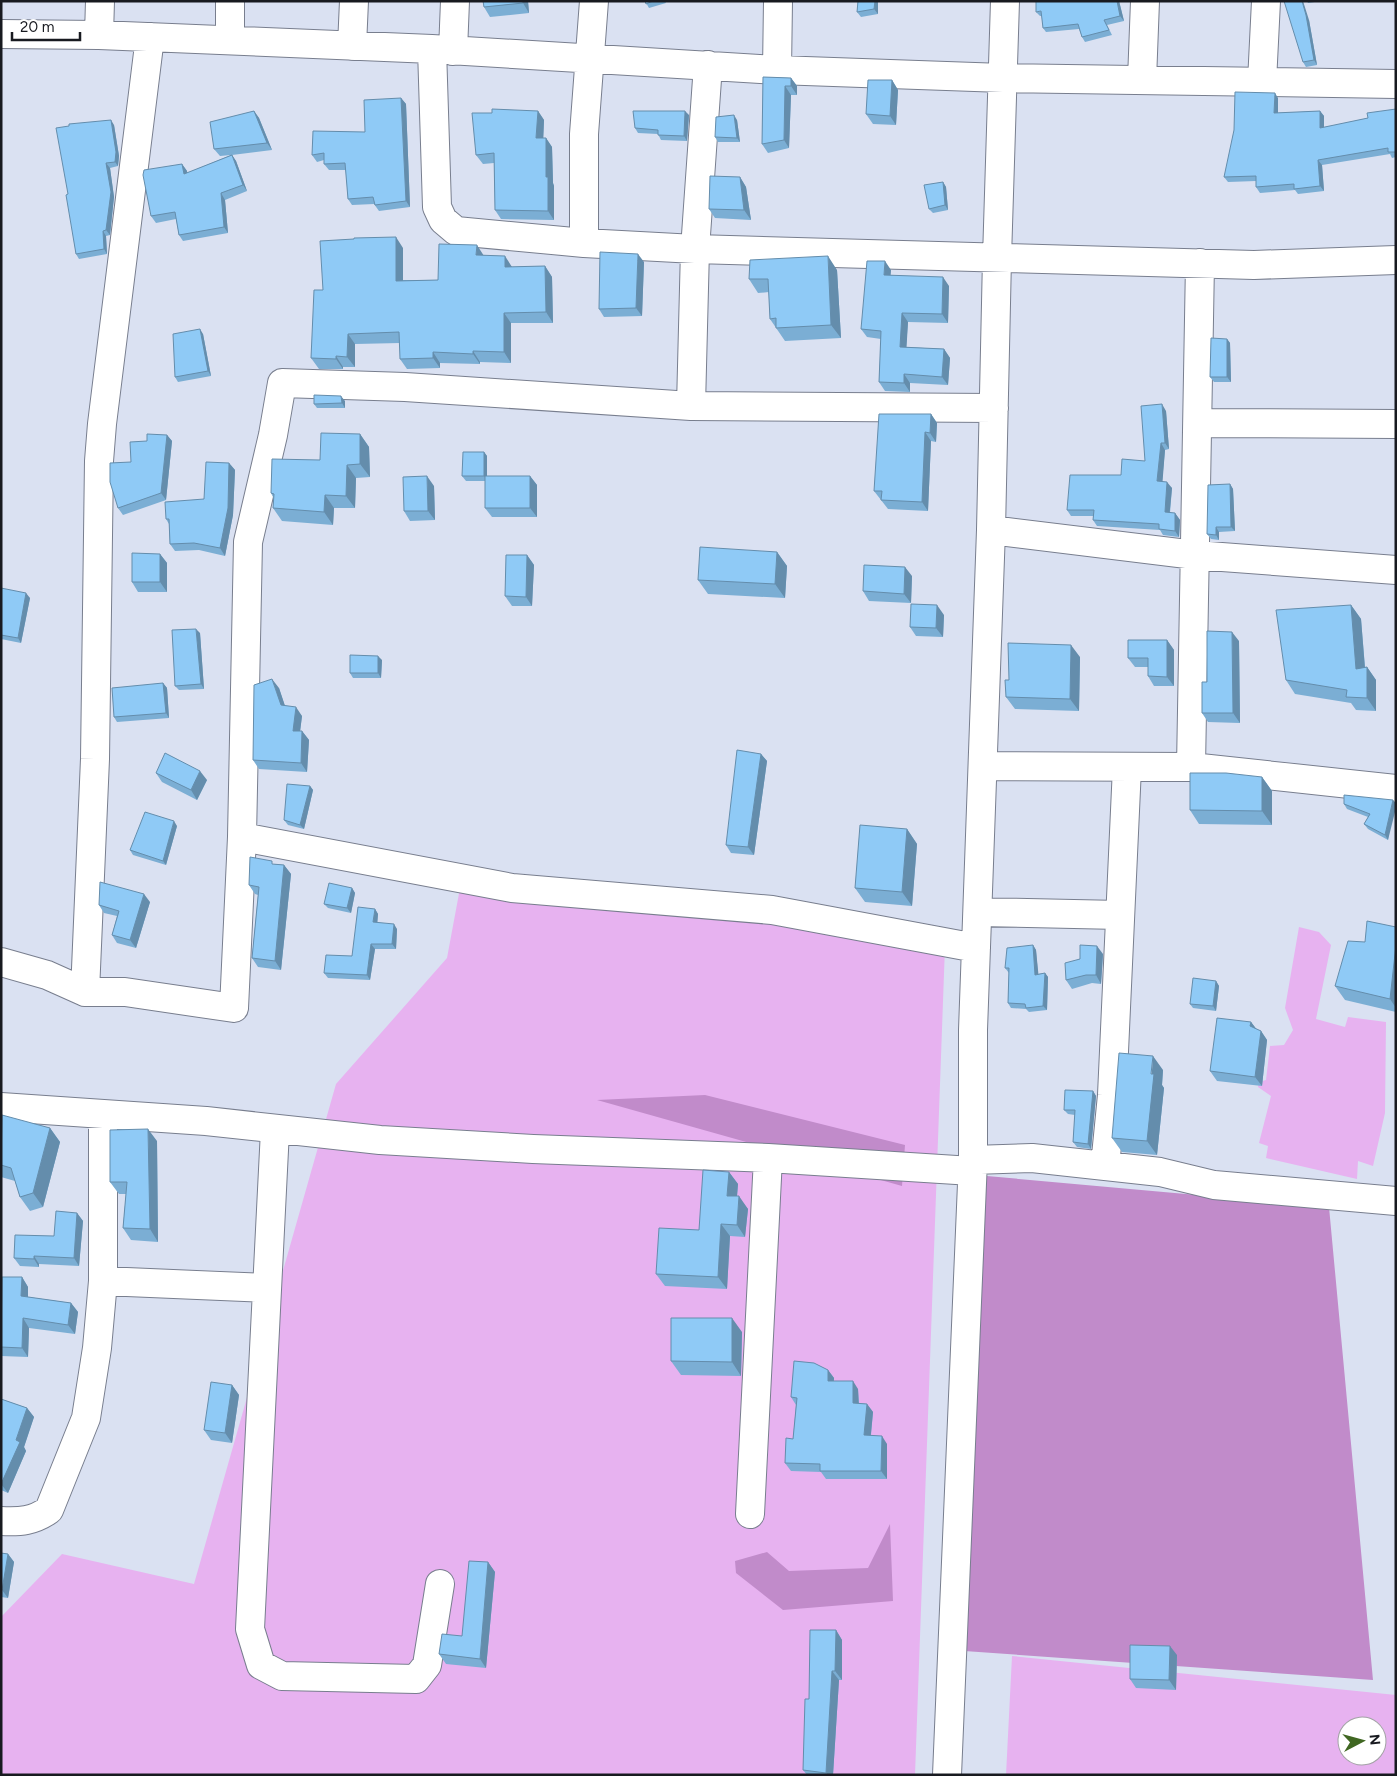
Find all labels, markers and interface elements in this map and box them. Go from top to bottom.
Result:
scale bar [12,10,80,42]
text: 20 m [20,18,54,36]
north arrow [1337,1716,1387,1766]
text: N [1365,1733,1383,1746]

